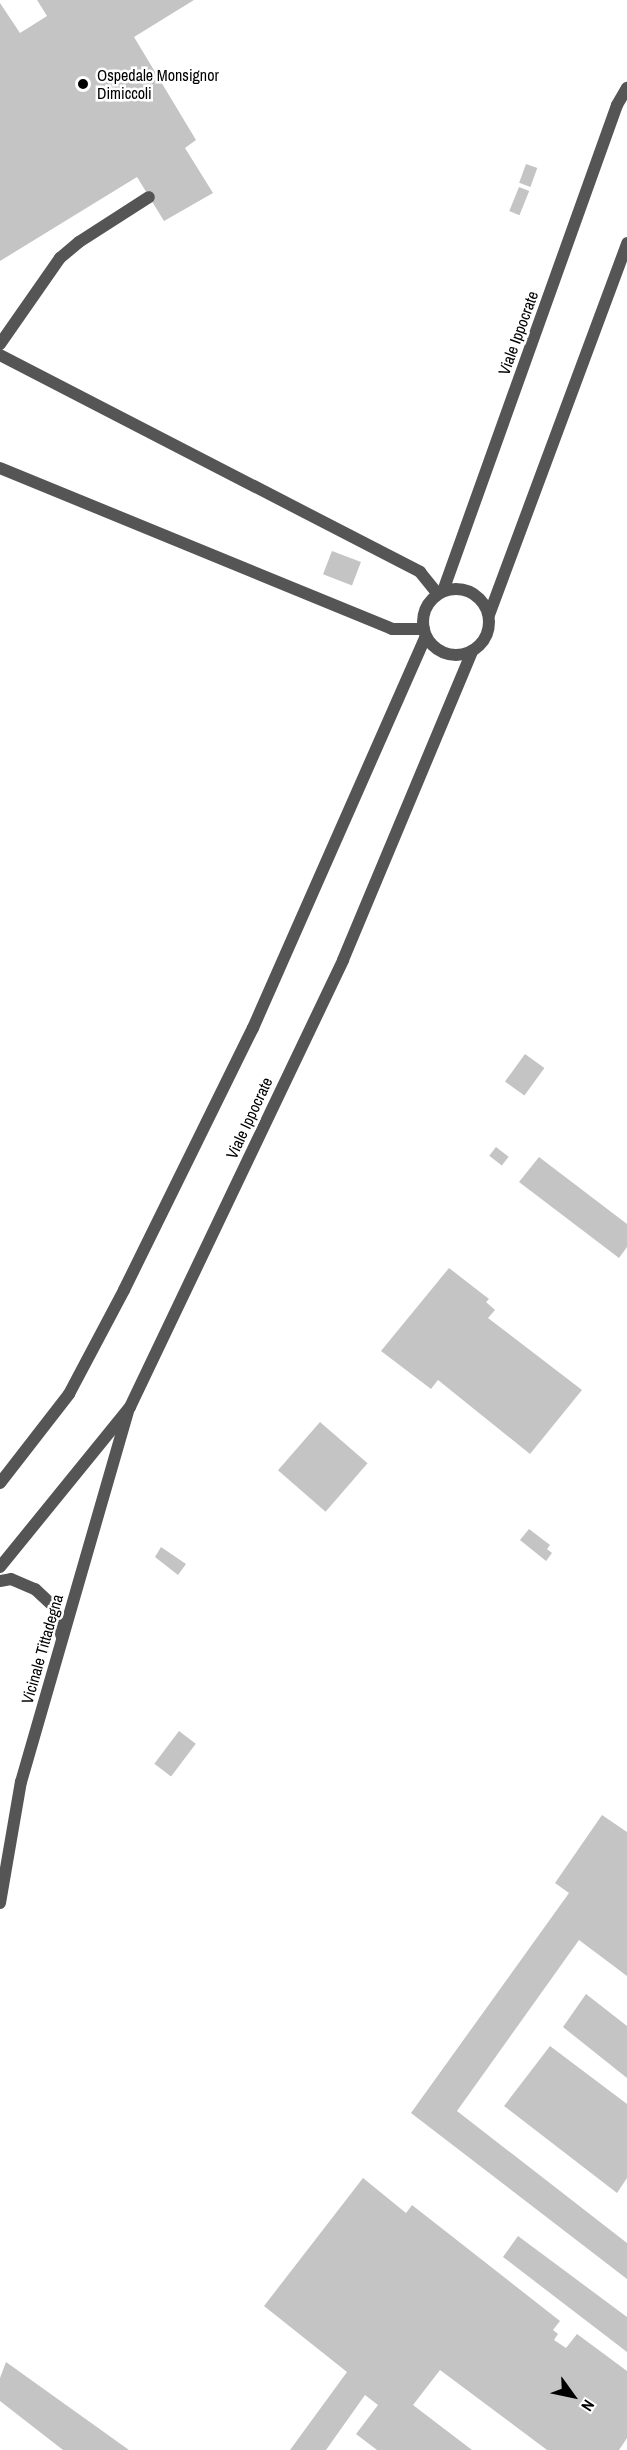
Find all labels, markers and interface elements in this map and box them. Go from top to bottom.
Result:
place label: Ospedale Monsignor Dimiccoli [97,65,219,103]
marker: Ospedale Monsignor Dimiccoli [74,75,92,93]
street label: Viale Ippocrate [494,288,542,378]
street label: Viale Ippocrate [222,1074,276,1162]
street label: Vicinale Tittadegna [17,1592,67,1706]
north arrow [543,2366,603,2426]
text: N [576,2396,600,2416]

